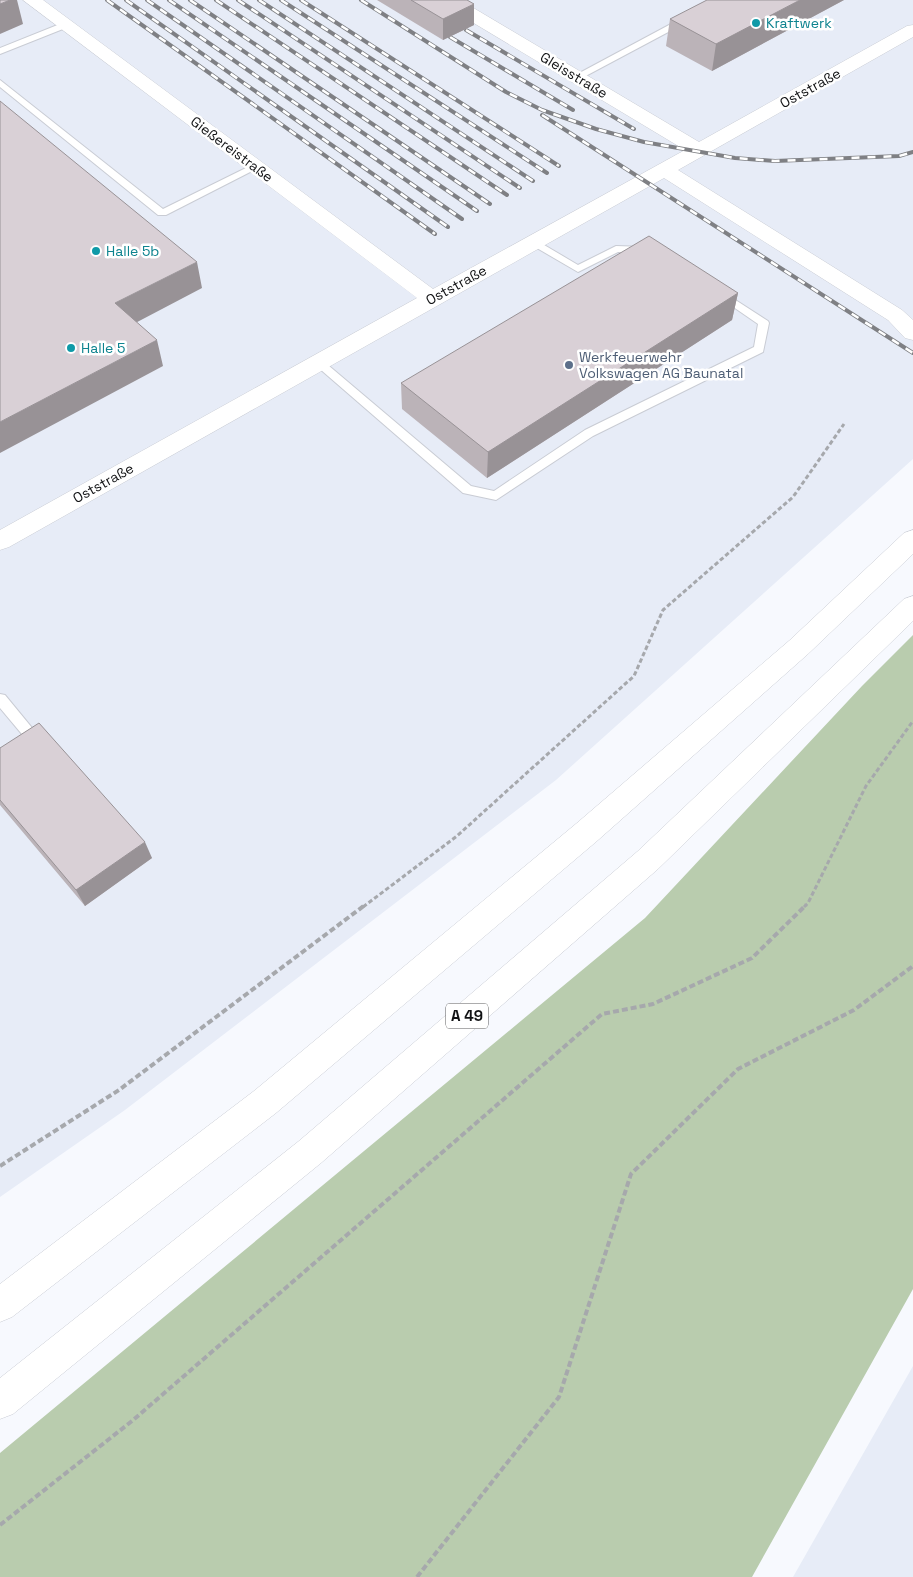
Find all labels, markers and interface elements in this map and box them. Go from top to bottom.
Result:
place label: Kraftwerk [766,14,832,32]
marker: Kraftwerk [750,17,762,29]
street label: Gleisstraße [537,48,611,102]
street label: Oststraße [776,64,844,112]
street label: Gießereistraße [187,112,277,186]
place label: Halle 5b [106,242,159,260]
marker: Halle 5b [90,245,102,257]
street label: Oststraße [422,261,490,309]
place label: Halle 5 [81,339,125,357]
marker: Halle 5 [65,342,77,354]
place label: Werkfeuerwehr Volkswagen AG Baunatal [579,348,743,382]
marker: Werkfeuerwehr Volkswagen AG Baunatal [563,359,575,371]
street label: Oststraße [69,459,137,507]
road number: A 49 [446,1004,488,1028]

